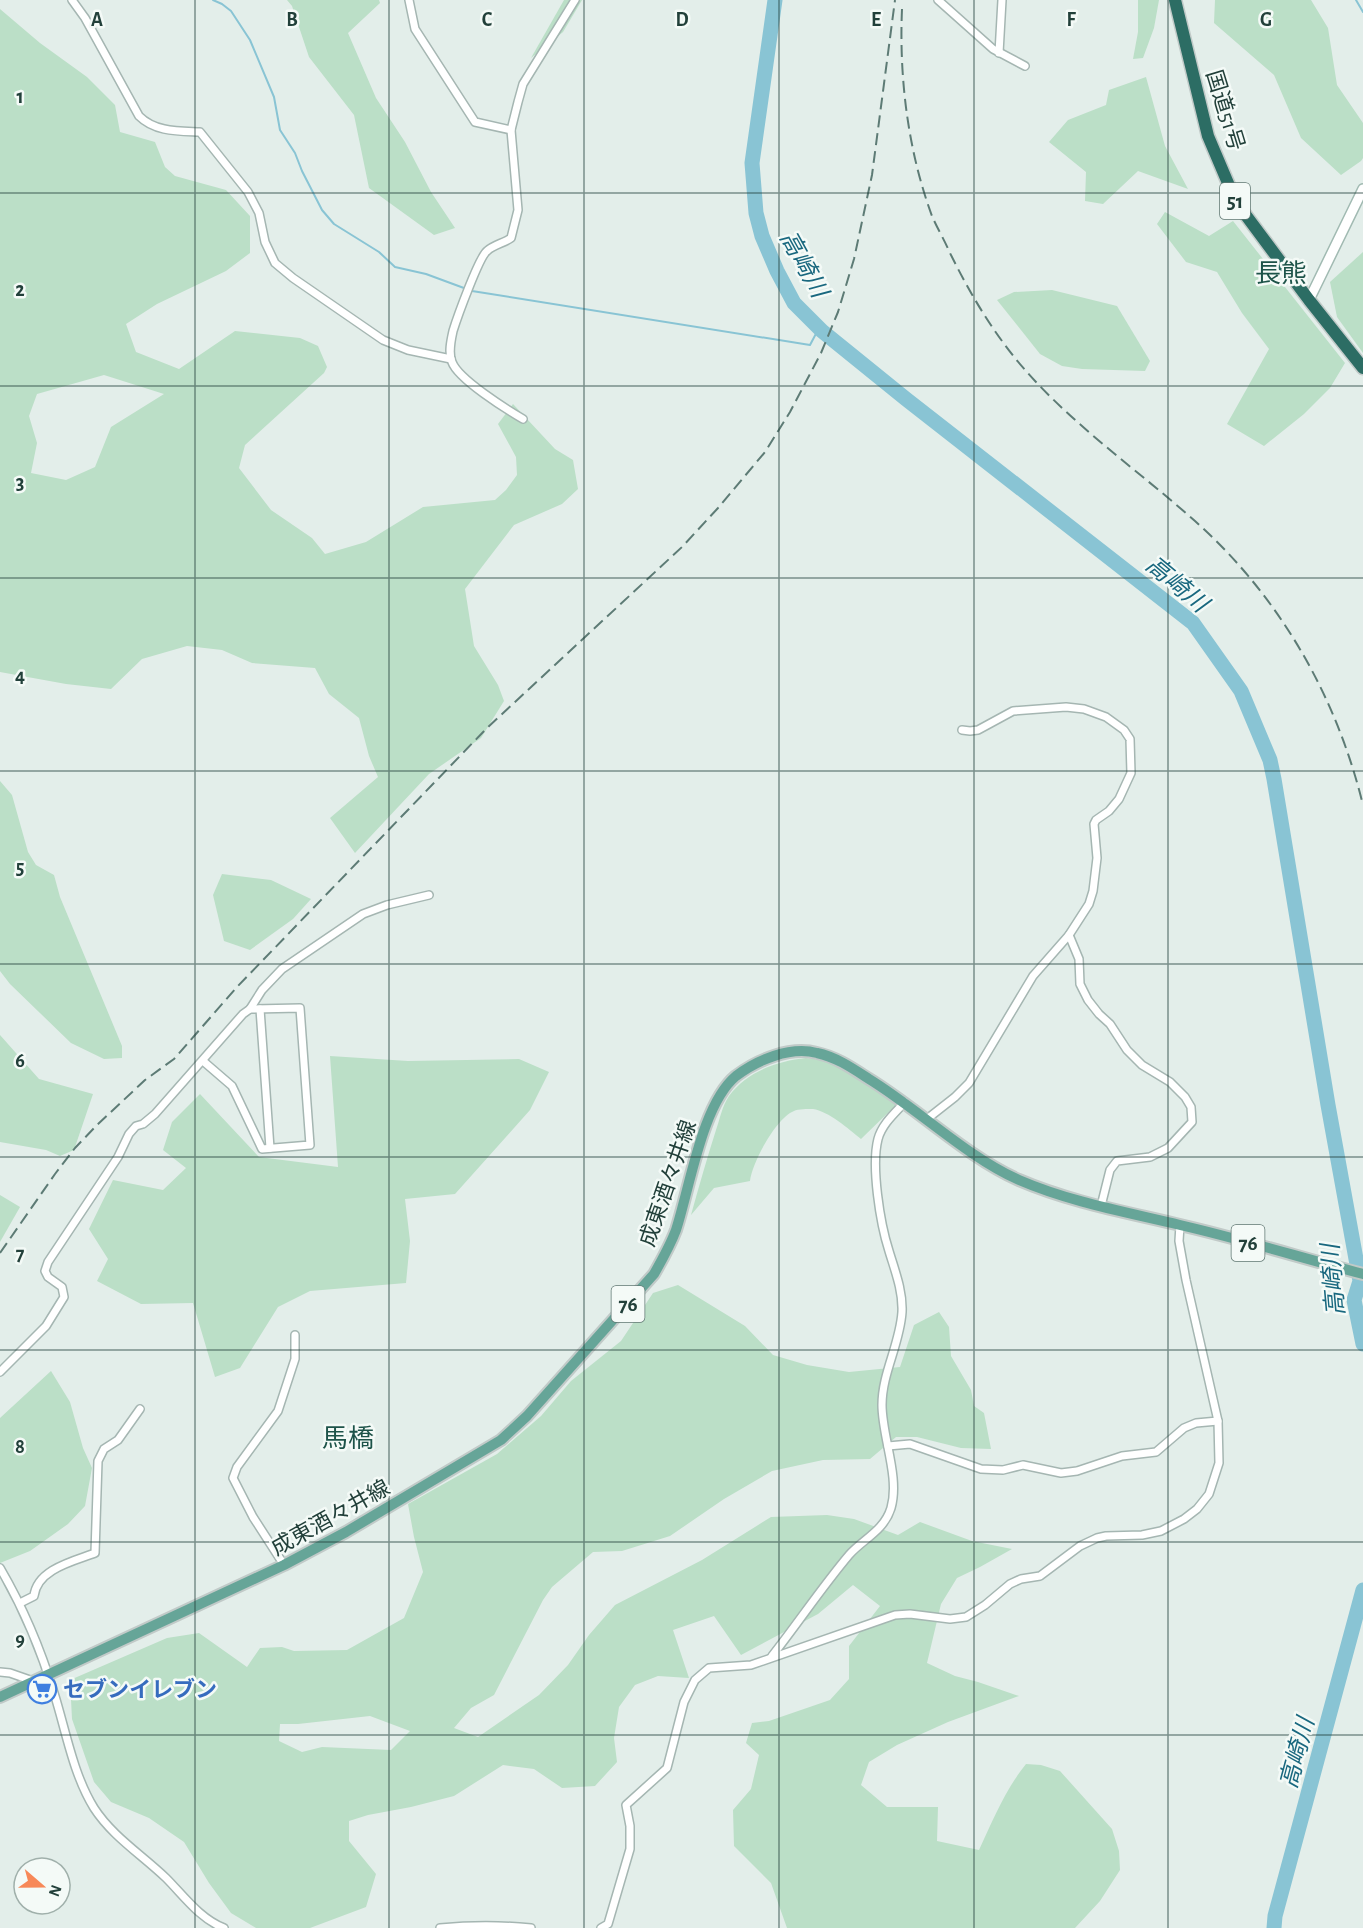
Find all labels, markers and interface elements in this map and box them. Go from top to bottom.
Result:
text: A [91,10,103,30]
text: B [286,10,298,30]
text: C [482,10,493,30]
text: D [675,10,689,30]
text: E [871,10,881,30]
text: F [1066,10,1076,30]
text: G [1260,10,1272,30]
street label: 国道51号 [1202,67,1249,153]
text: 1 [16,87,24,107]
road number: 51 [1220,183,1250,219]
water label: 高崎川 [775,226,834,304]
district label: 長熊 [1255,260,1307,287]
text: 2 [15,280,25,300]
text: 3 [16,473,24,493]
water label: 高崎川 [1141,551,1215,619]
text: 4 [15,666,25,686]
text: 5 [16,858,24,878]
text: 6 [15,1051,25,1071]
street label: 成東酒々井線 [635,1117,700,1249]
road number: 76 [1232,1225,1264,1261]
water label: 高崎川 [1317,1240,1349,1317]
text: 7 [16,1244,25,1264]
road number: 76 [612,1286,644,1322]
district label: 馬橋 [322,1425,374,1452]
text: 8 [15,1437,25,1457]
street label: 成東酒々井線 [267,1475,394,1559]
text: 9 [15,1630,25,1650]
supermarket icon: セブンイレブン [26,1673,58,1705]
place label: セブンイレブン [63,1677,217,1701]
water label: 高崎川 [1275,1712,1320,1791]
north arrow [12,1856,72,1916]
text: N [46,1883,65,1899]

